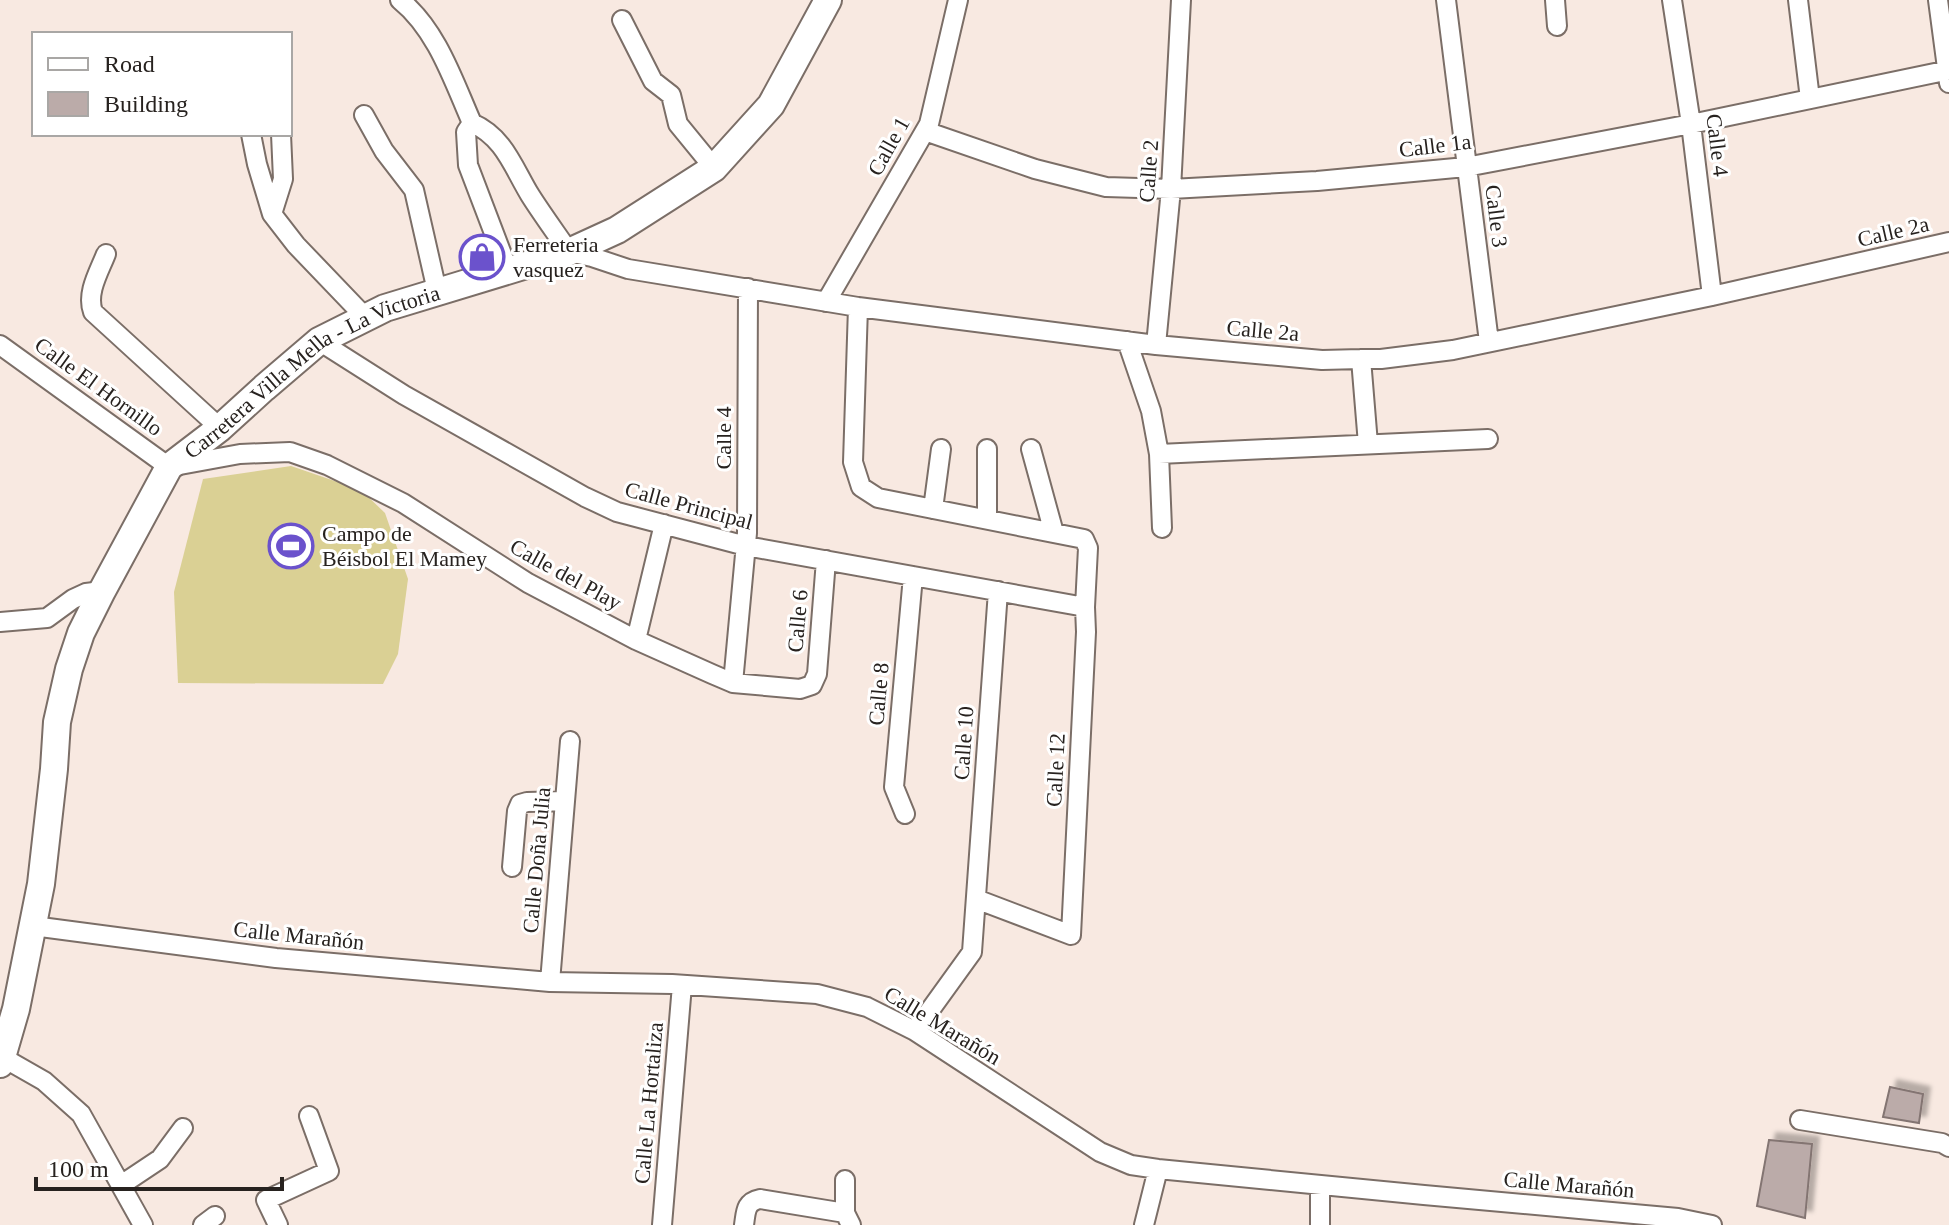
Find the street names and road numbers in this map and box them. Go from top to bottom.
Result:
street label: Calle 4 [1701,112,1734,178]
street label: Calle 1 [862,113,915,180]
street label: Calle 1a [1397,129,1473,162]
street label: Calle 2 [1134,139,1163,203]
street label: Calle 3 [1480,183,1513,249]
street label: Calle 2a [1855,211,1932,252]
street label: Carretera Villa Mella - La Victoria [179,280,443,464]
street label: Calle 2a [1226,315,1300,346]
street label: Calle El Hornillo [30,332,167,441]
street label: Calle 4 [711,407,736,469]
street label: Calle Principal [622,476,756,535]
street label: Calle del Play [506,534,626,615]
street label: Calle 6 [782,589,813,653]
street label: Calle 8 [863,662,894,726]
street label: Calle 10 [948,705,979,781]
street label: Calle 12 [1041,732,1070,808]
street label: Calle Doña Julia [518,786,555,934]
street label: Calle Marañón [232,916,366,955]
street label: Calle Marañón [880,981,1005,1070]
street label: Calle La Hortaliza [629,1021,668,1185]
street label: Calle Marañón [1502,1166,1635,1203]

